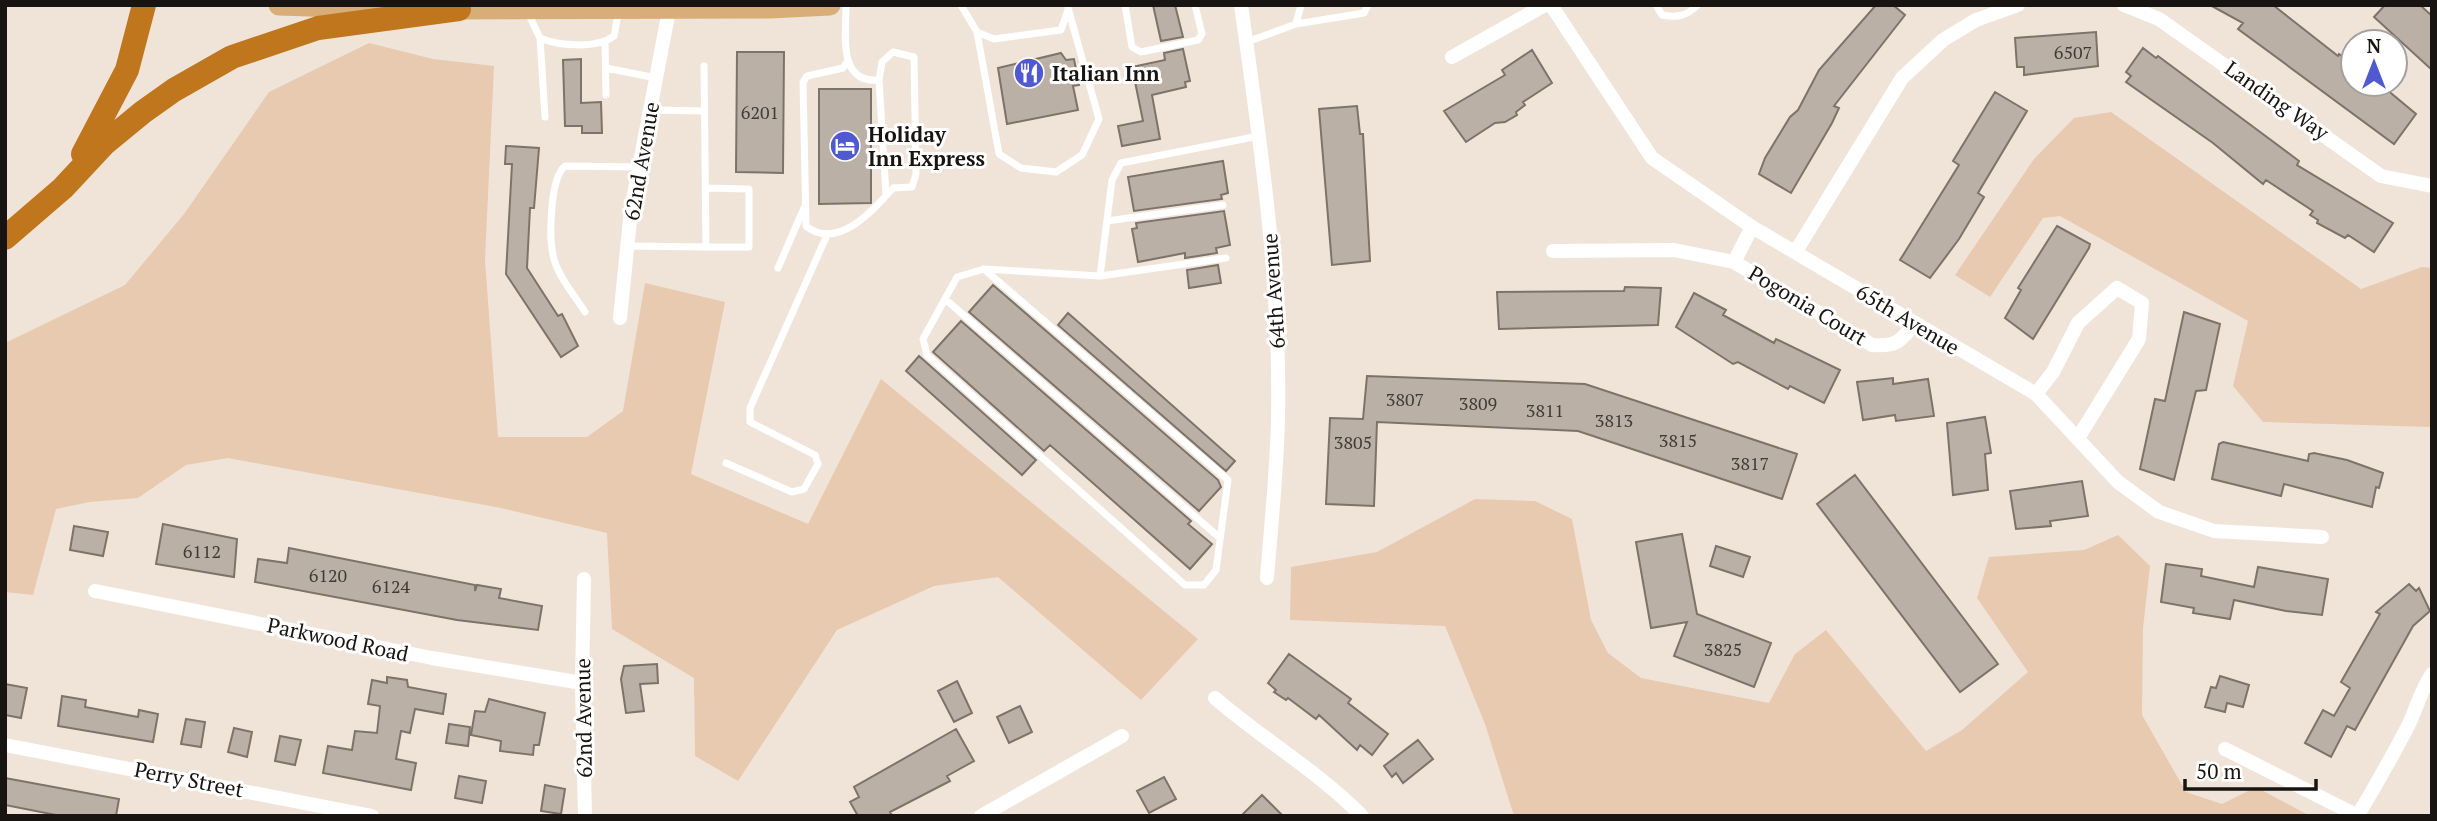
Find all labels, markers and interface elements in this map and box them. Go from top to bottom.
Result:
north arrow [2339,28,2409,98]
text: N [2367,33,2382,58]
house number: 6507 [2054,40,2092,64]
street label: Landing Way [2220,54,2335,146]
restaurant icon: Italian Inn [1012,56,1046,90]
place label: Italian Inn [1052,59,1160,87]
street label: 62nd Avenue [617,99,665,223]
house number: 6201 [741,100,779,124]
place label: Holiday Inn Express [868,120,985,172]
hotel icon: Holiday Inn Express [828,129,862,163]
street label: 64th Avenue [1255,232,1291,350]
street label: Pogonia Court [1744,259,1872,351]
street label: 65th Avenue [1851,277,1965,361]
house number: 3807 [1386,387,1424,411]
house number: 3809 [1459,391,1497,415]
house number: 3811 [1526,398,1564,422]
house number: 3813 [1595,408,1633,432]
house number: 3815 [1659,428,1697,452]
house number: 3805 [1334,430,1372,454]
house number: 3817 [1731,451,1769,475]
house number: 6112 [183,539,221,563]
house number: 6120 [309,563,347,587]
house number: 6124 [372,574,411,598]
street label: Parkwood Road [265,610,412,668]
house number: 3825 [1704,637,1742,661]
street label: 62nd Avenue [568,658,598,778]
scale bar [2185,748,2316,792]
street label: Perry Street [132,755,246,803]
text: 50 m [2196,757,2242,785]

